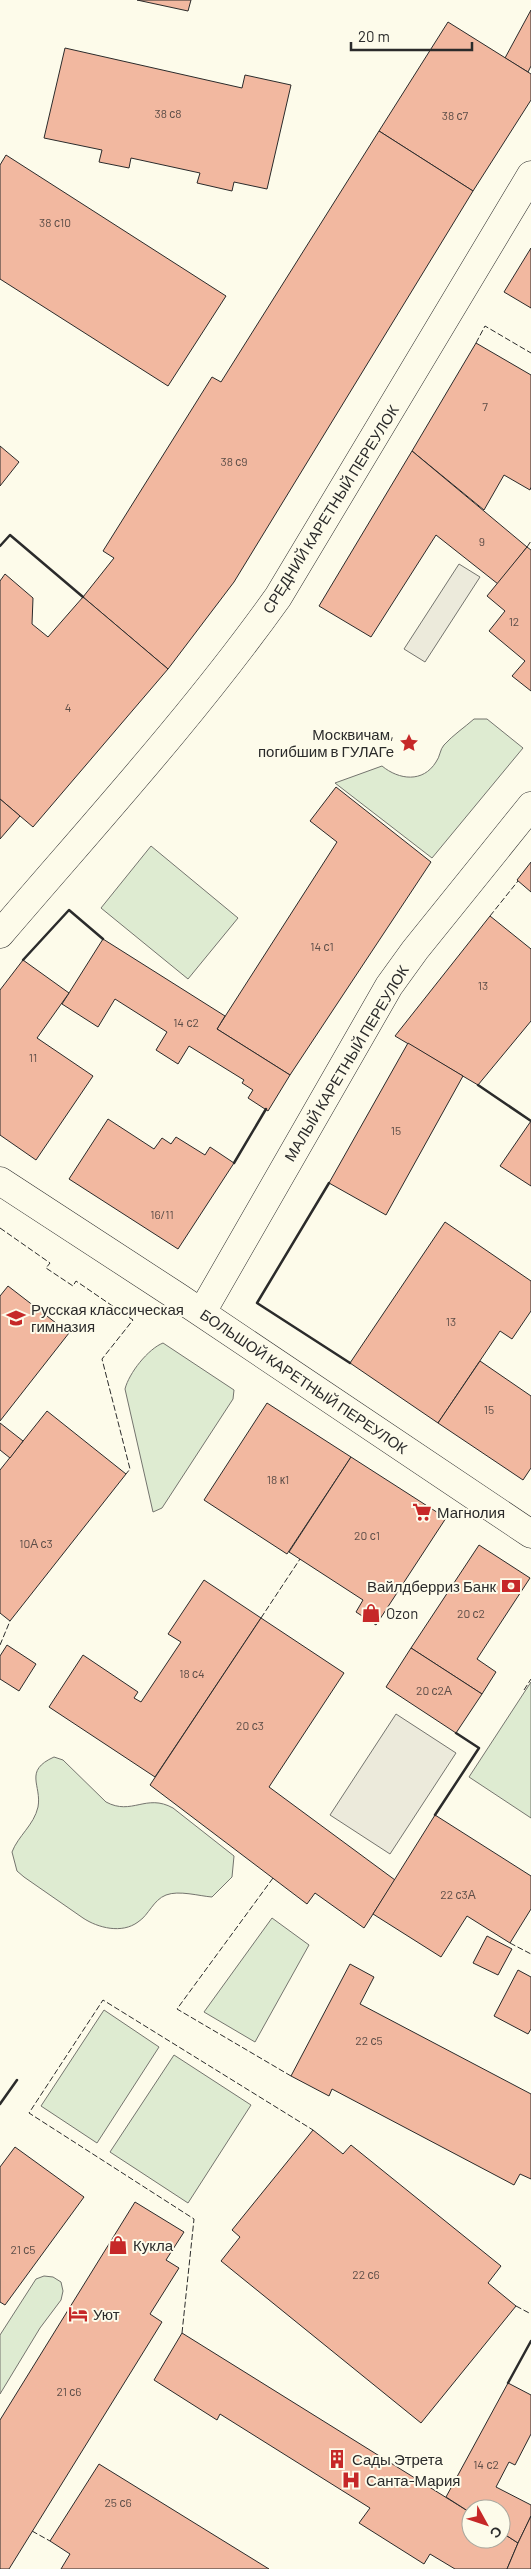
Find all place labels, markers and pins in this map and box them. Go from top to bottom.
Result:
place label: Москвичам, погибшим в ГУЛАГе [258,725,394,760]
place icon: Москвичам, погибшим в ГУЛАГе [398,732,420,754]
place label: Русская классическая гимназия [31,1300,184,1335]
school or university icon: Русская классическая гимназия [5,1307,27,1329]
supermarket icon: Магнолия [411,1501,433,1523]
place label: Магнолия [437,1503,505,1521]
bank icon: Вайлдберриз Банк [500,1575,522,1597]
place label: Вайлдберриз Банк [367,1577,496,1595]
shop icon: Ozon [360,1602,382,1624]
place label: Ozon [386,1604,418,1622]
shop icon: Кукла [107,2234,129,2256]
place label: Кукла [133,2236,174,2254]
hotel icon: Уют [67,2303,89,2325]
place label: Уют [93,2305,120,2323]
building icon: Сады Этрета [326,2448,348,2470]
place label: Сады Этрета [352,2450,443,2468]
hospital icon: Санта-Мария [340,2469,362,2491]
place label: Санта-Мария [366,2471,460,2489]

